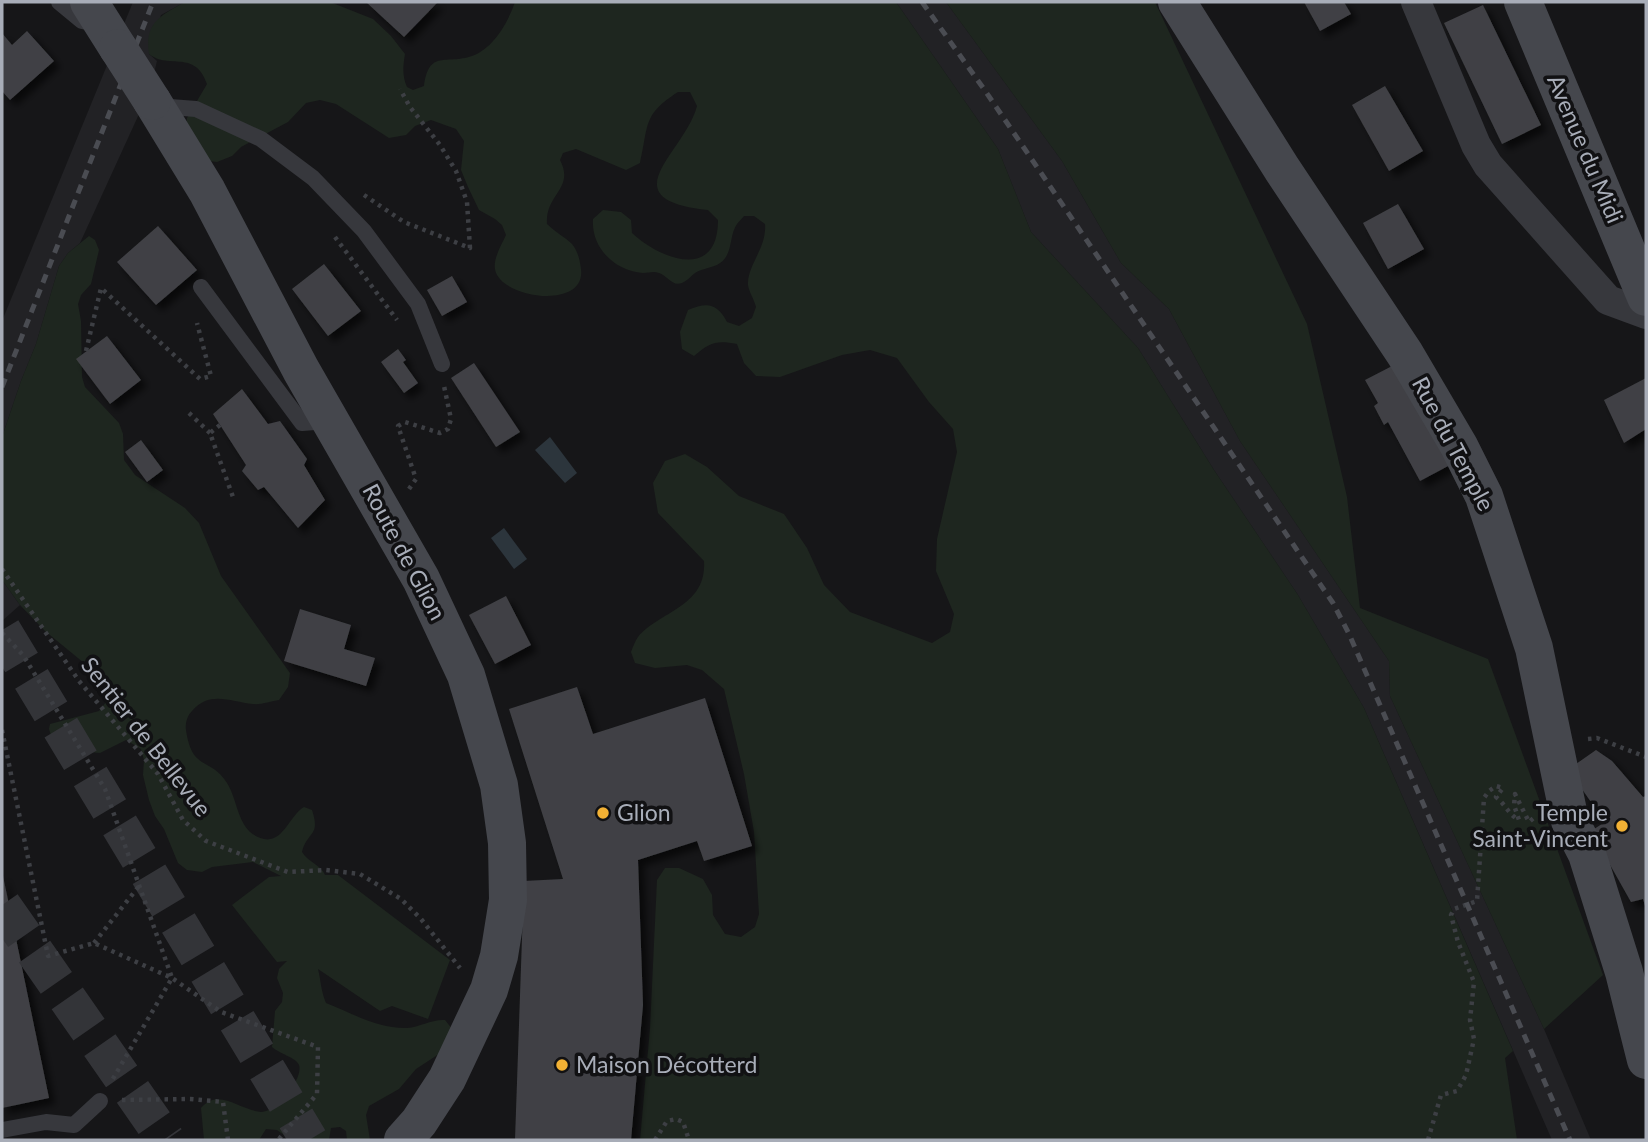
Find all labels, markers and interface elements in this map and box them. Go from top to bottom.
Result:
street label: Avenue du Midi [1542,70,1630,227]
street label: Rue du Temple [1407,372,1501,515]
street label: Route de Glion [357,479,452,624]
street label: Sentier de Bellevue [76,651,218,822]
place label: Glion [617,798,671,826]
place label: Temple Saint-Vincent [1472,798,1609,852]
marker: Glion [595,805,611,821]
marker: Temple Saint-Vincent [1614,818,1630,834]
place label: Maison Décotterd [576,1050,757,1078]
marker: Maison Décotterd [554,1057,570,1073]

